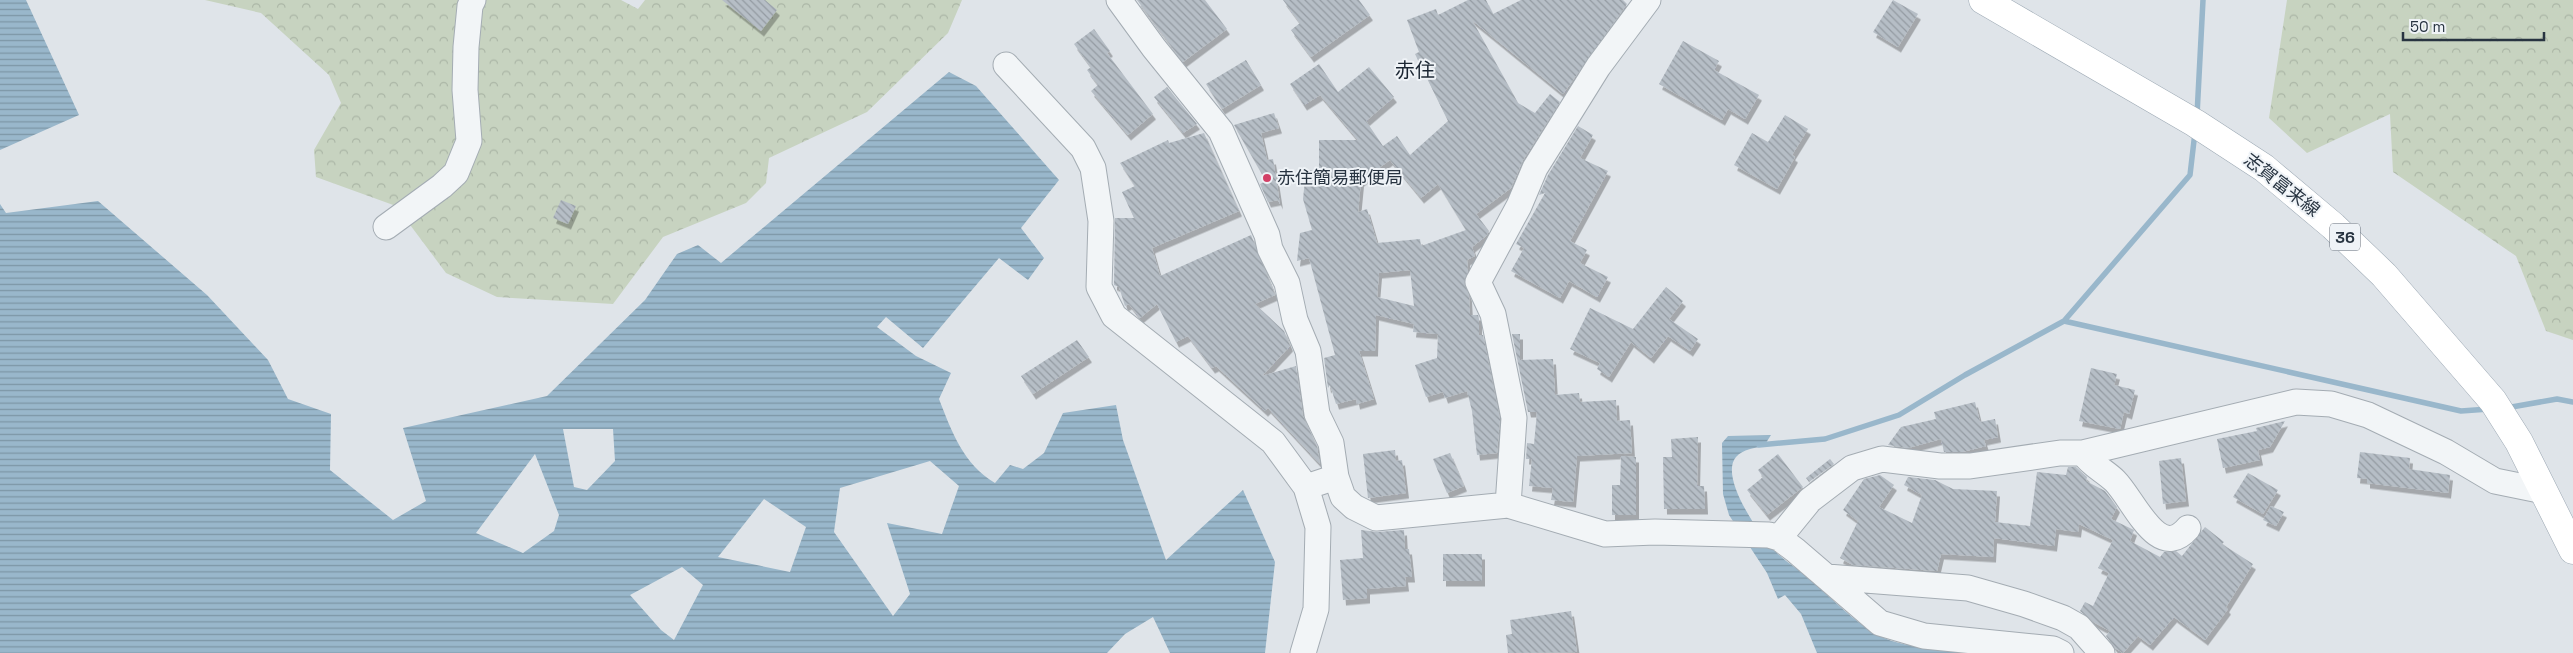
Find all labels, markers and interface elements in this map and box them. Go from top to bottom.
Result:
scale bar [2403,10,2544,42]
text: 50 m [2410,17,2445,36]
district label: 赤住 [1395,57,1435,83]
street label: 志賀富来線 [2240,148,2325,221]
place label: 赤住簡易郵便局 [1277,166,1403,189]
marker: 赤住簡易郵便局 [1261,172,1273,184]
road number: 36 [2330,223,2360,250]

